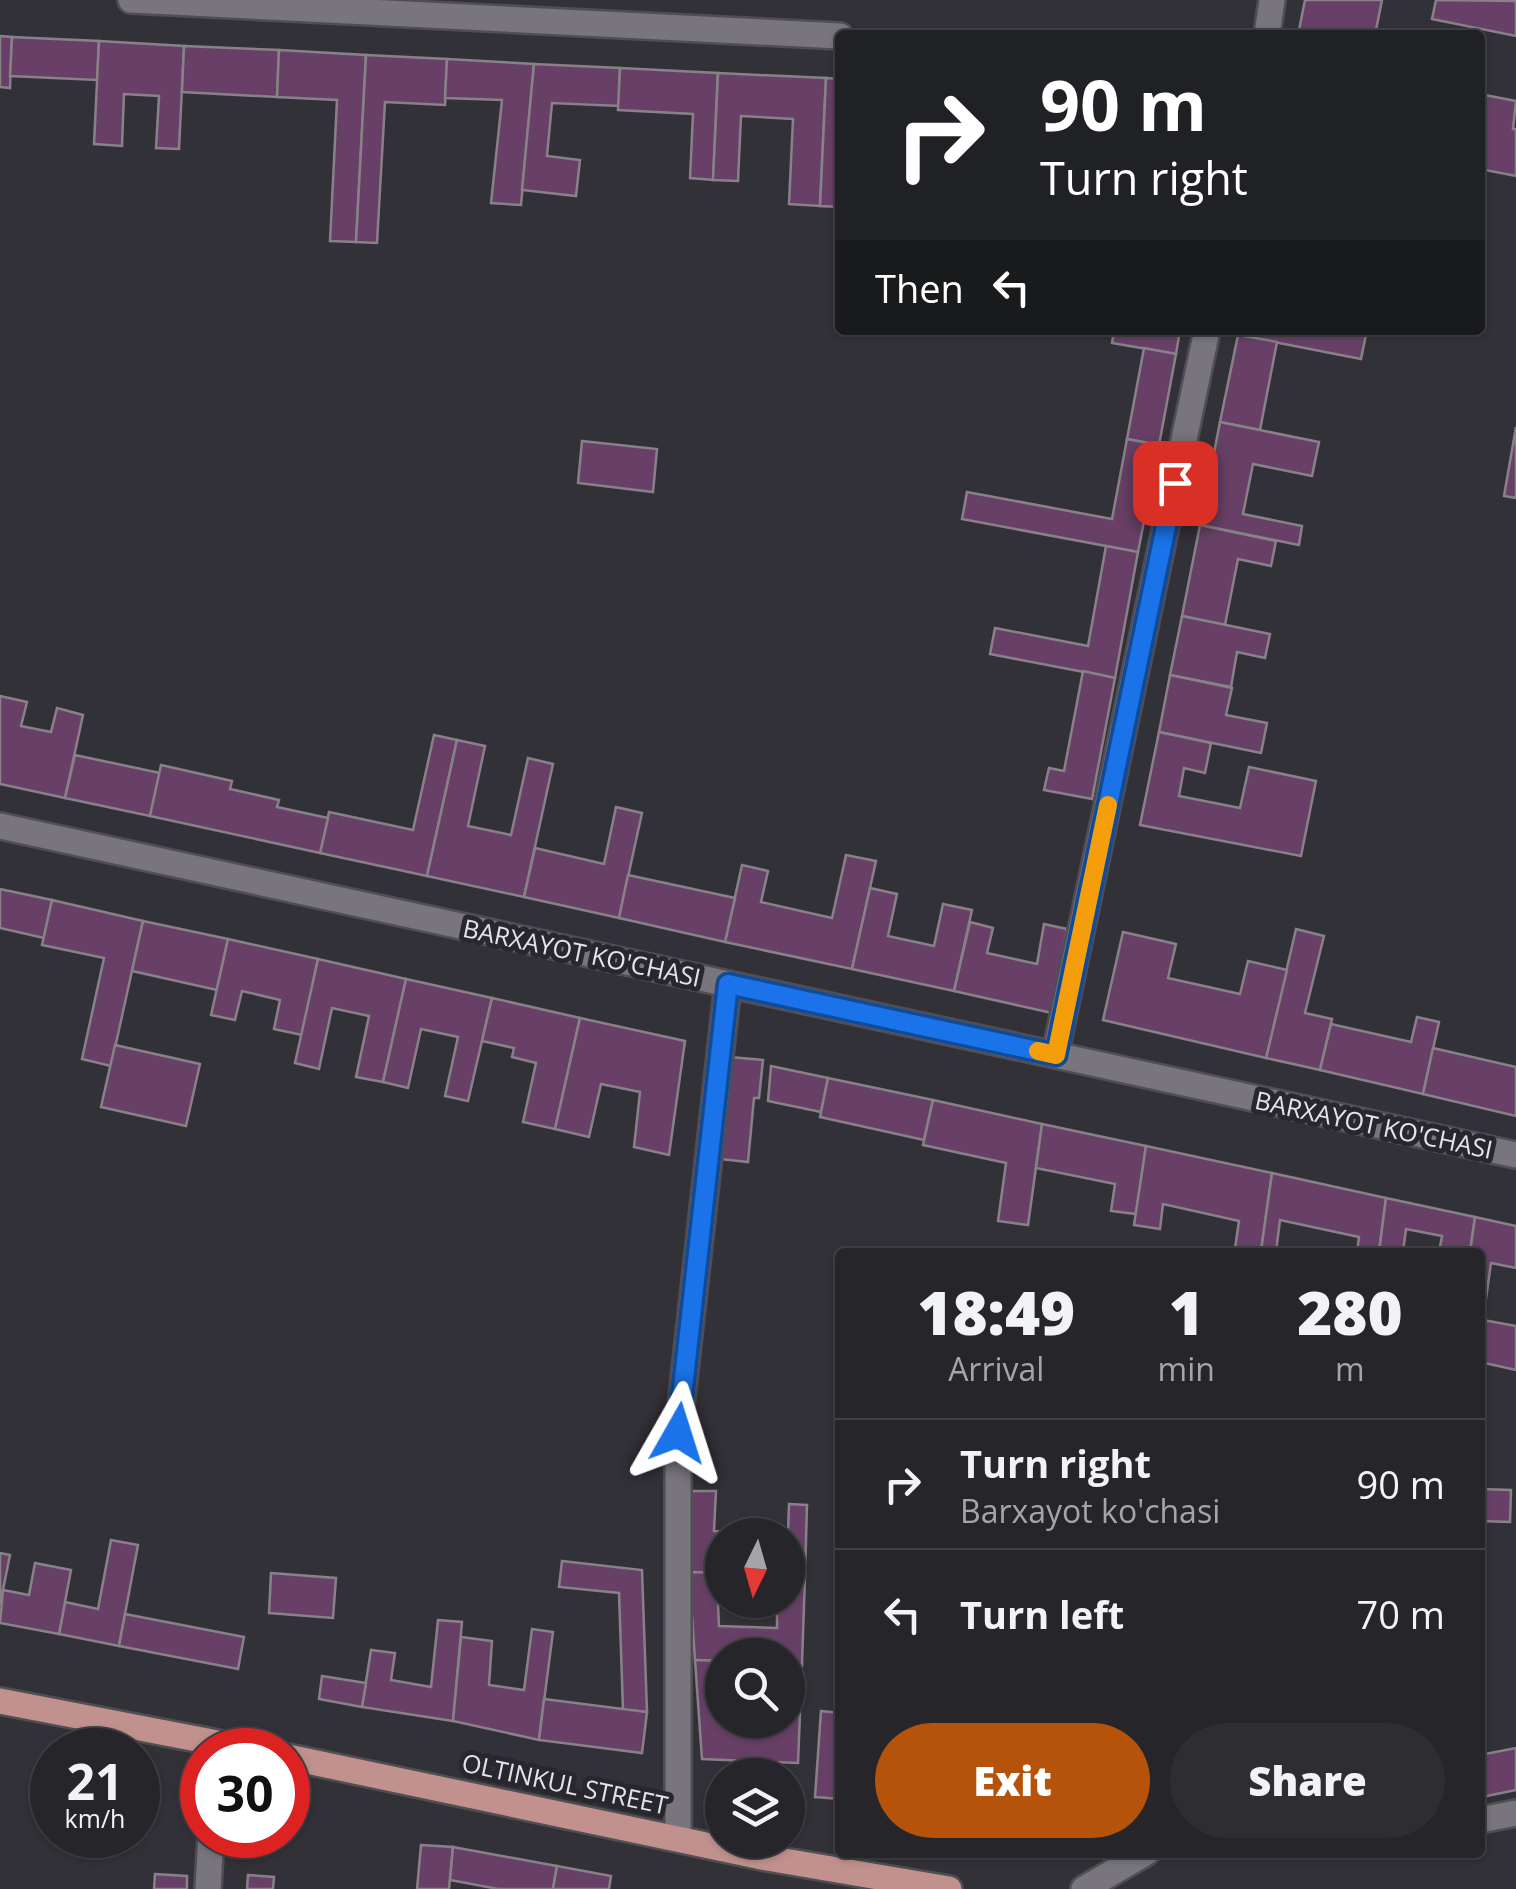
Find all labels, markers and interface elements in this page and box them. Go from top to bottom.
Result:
text: 90 m [1040,56,1207,152]
icon: right [875,70,1005,200]
text: Turn right [1040,147,1248,208]
icon: left [984,260,1039,315]
text: Then [875,262,964,314]
pin [1133,441,1218,526]
icon: arrive [1148,456,1203,511]
street label: BARXAYOT KO'CHASI [460,910,704,994]
street label: BARXAYOT KO'CHASI [1252,1082,1496,1166]
text: 18:49 [917,1271,1075,1353]
text: 1 [1169,1271,1204,1353]
text: 280 [1297,1271,1403,1353]
text: Arrival [948,1347,1044,1390]
text: min [1158,1347,1215,1390]
text: m [1335,1347,1365,1390]
position arrow [626,1381,730,1485]
text: Turn right [960,1437,1151,1489]
icon: right [875,1457,930,1512]
text: 90 m [1356,1458,1445,1510]
text: Barxayot ko'chasi [960,1489,1220,1532]
north arrow [705,1518,805,1618]
map controls [705,1518,805,1858]
icon: left [875,1587,930,1642]
text: Turn left [960,1588,1124,1640]
text: 70 m [1356,1588,1445,1640]
button: search [705,1638,805,1738]
button: Exit [875,1723,1150,1838]
button: Share [1170,1723,1445,1838]
speed limit sign: 30 [180,1728,310,1858]
street label: OLTINKUL STREET [459,1745,671,1821]
text: 21 [66,1747,124,1815]
button: layers [705,1758,805,1858]
text: km/h [65,1801,125,1835]

